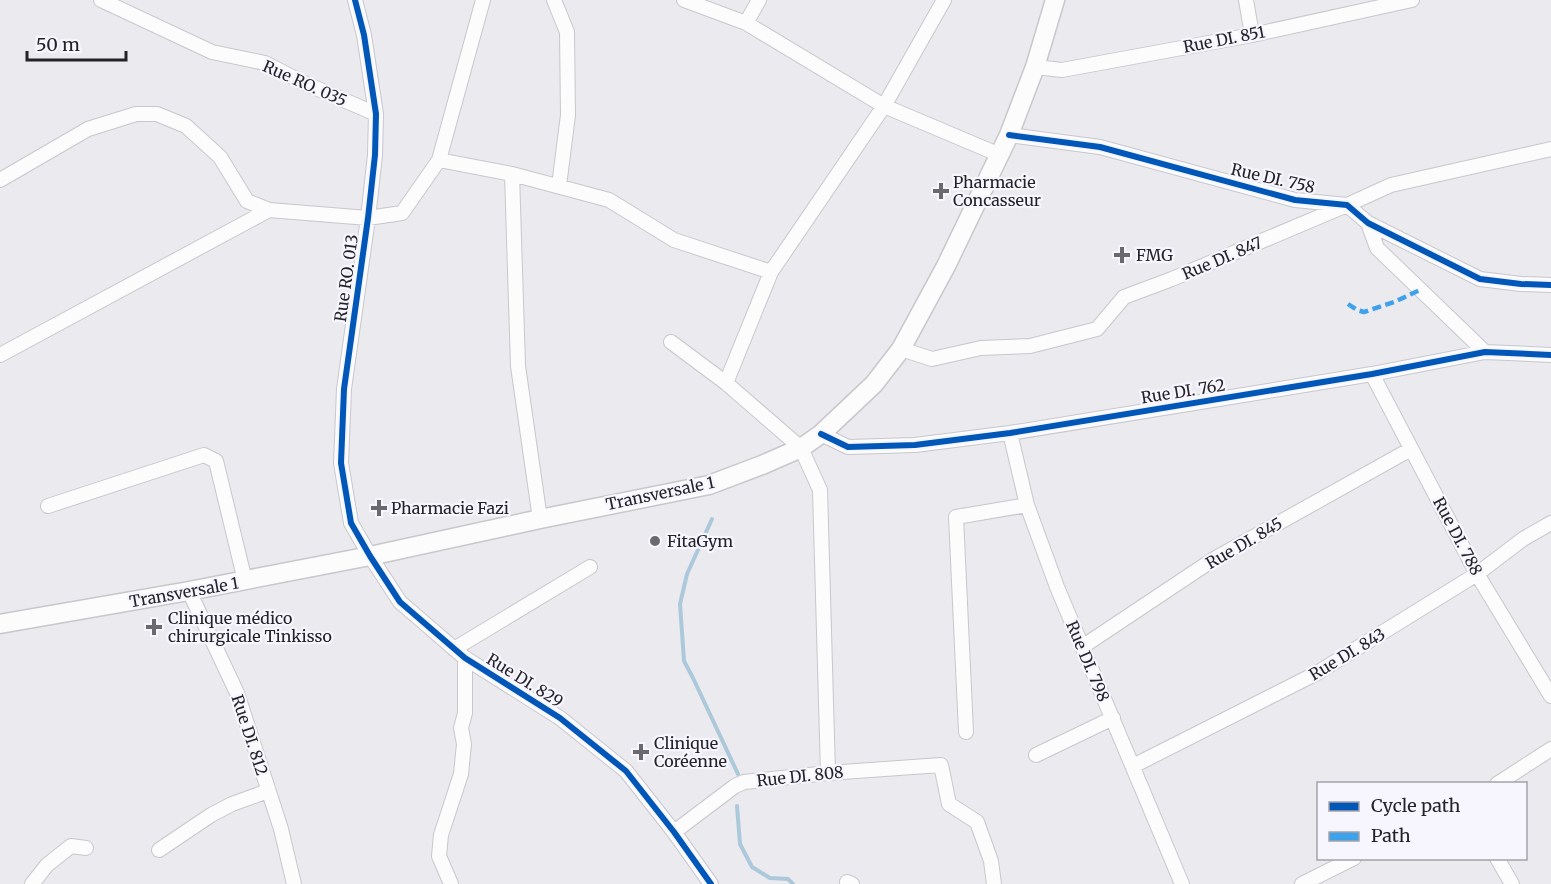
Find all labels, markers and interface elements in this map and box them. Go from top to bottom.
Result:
street label: Rue DI. 851 [1181,21,1267,57]
scale bar [27,24,126,62]
text: 50 m [36,33,80,56]
street label: Rue RO. 035 [260,56,350,110]
street label: Rue DI. 758 [1229,159,1317,197]
place label: Pharmacie Concasseur [953,172,1041,210]
marker: Pharmacie Concasseur [934,184,948,198]
street label: Rue DI. 847 [1179,232,1265,284]
street label: Rue RO. 013 [330,233,362,323]
place label: FMG [1136,245,1173,265]
marker: FMG [1113,246,1131,264]
street label: Rue DI. 762 [1140,374,1226,408]
street label: Transversale 1 [604,472,716,514]
street label: Rue DI. 788 [1429,493,1487,579]
place label: Pharmacie Fazi [391,498,509,518]
marker: Pharmacie Fazi [372,501,386,515]
street label: Rue DI. 845 [1202,513,1286,573]
place label: FitaGym [667,531,733,551]
marker: FitaGym [648,534,662,548]
street label: Transversale 1 [128,573,240,611]
place label: Clinique médico chirurgicale Tinkisso [168,608,332,646]
marker: Clinique médico chirurgicale Tinkisso [145,618,163,636]
street label: Rue DI. 798 [1062,618,1114,704]
street label: Rue DI. 843 [1305,623,1389,685]
street label: Rue DI. 829 [483,649,567,711]
street label: Rue DI. 812 [228,692,272,778]
place label: Clinique Coréenne [654,733,727,771]
marker: Clinique Coréenne [632,743,650,761]
street label: Rue DI. 808 [755,761,845,791]
legend [1317,782,1527,860]
text: Cycle path [1371,794,1461,817]
text: Path [1371,824,1411,847]

